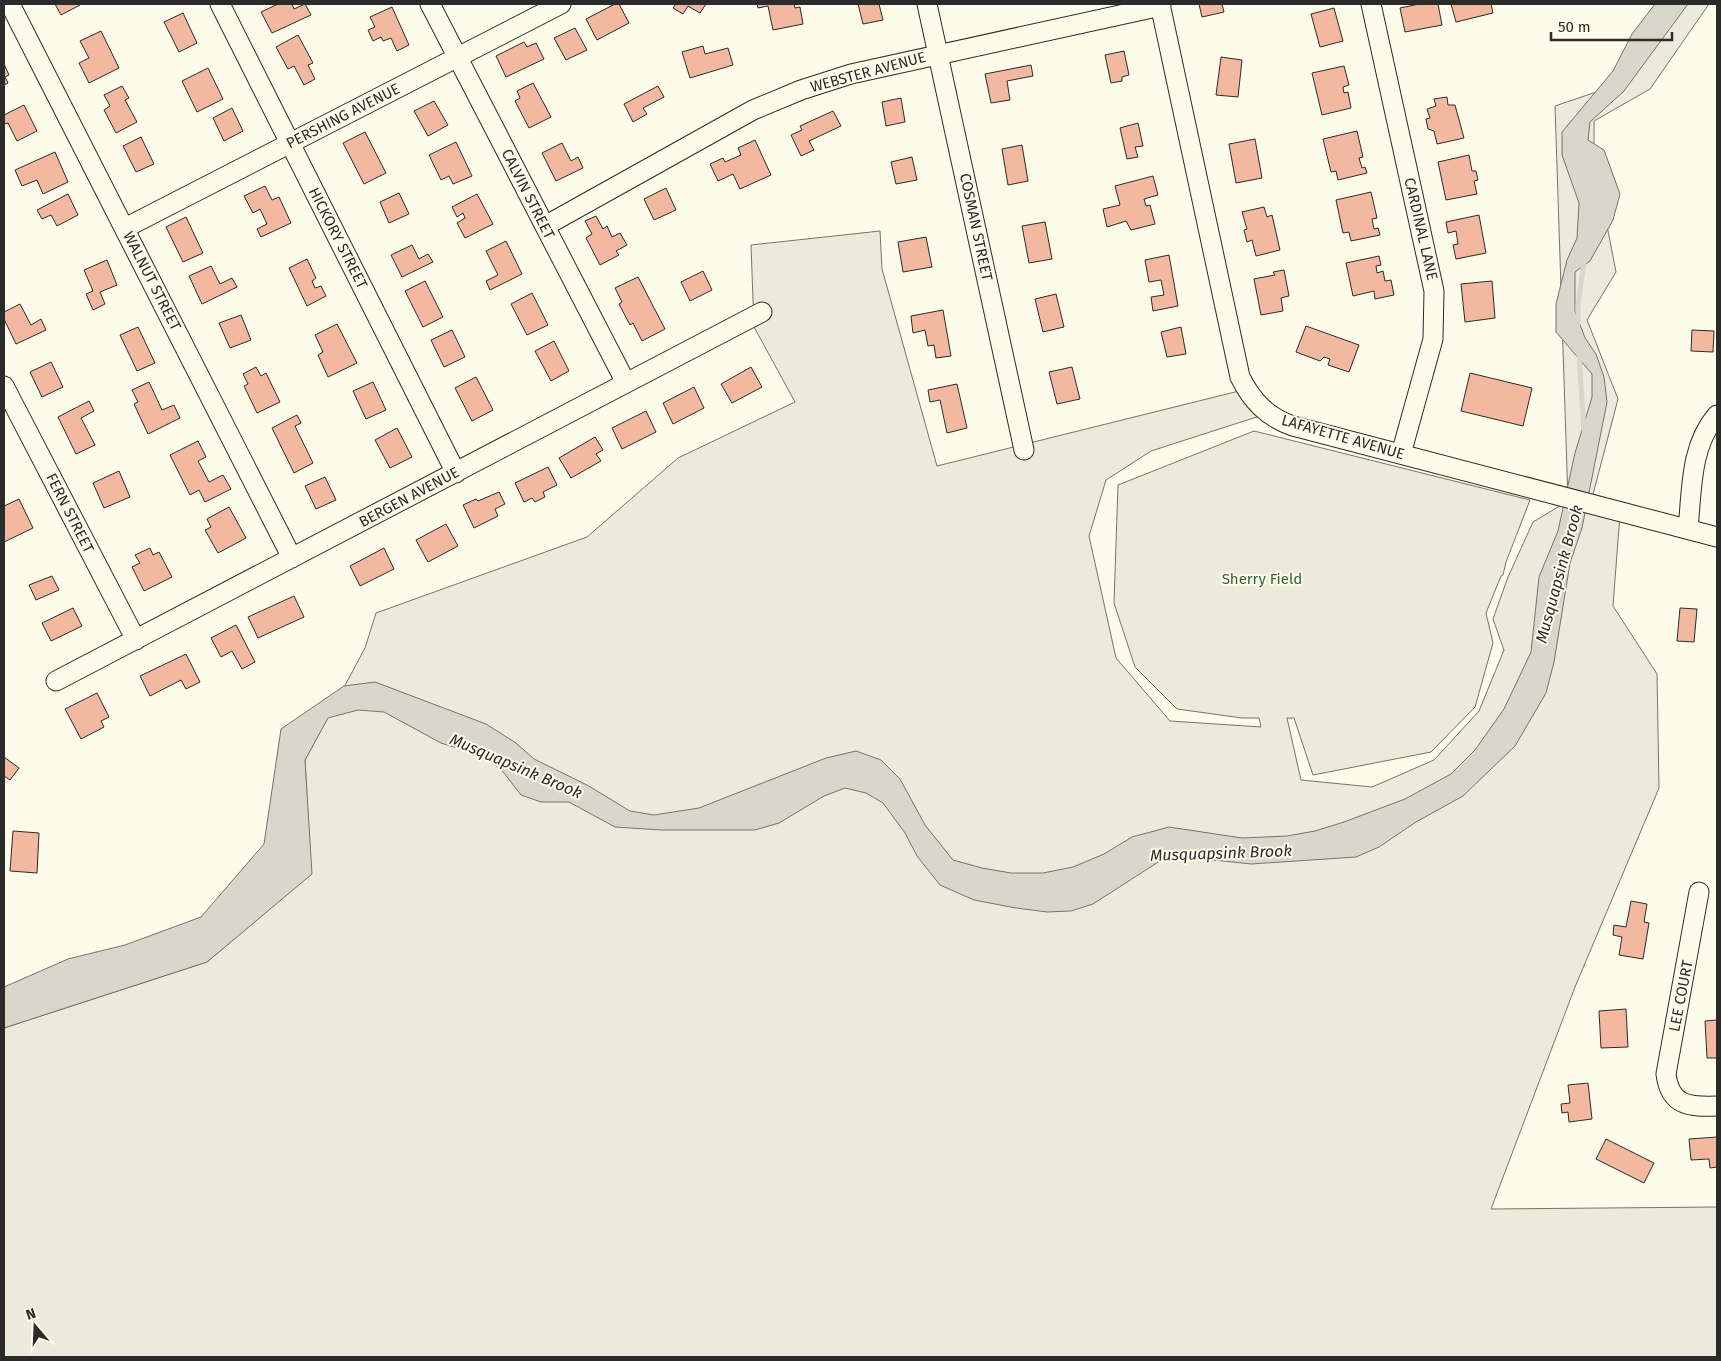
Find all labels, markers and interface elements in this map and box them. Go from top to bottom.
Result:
scale bar [1551,10,1672,42]
text: 50 m [1558,18,1591,36]
street label: WEBSTER AVENUE [808,48,928,96]
street label: PERSHING AVENUE [283,80,403,152]
street label: CALVIN STREET [498,146,559,242]
street label: COSMAN STREET [956,172,996,283]
street label: CARDINAL LANE [1400,176,1442,282]
street label: HICKORY STREET [305,184,371,292]
street label: WALNUT STREET [119,228,185,334]
street label: LAFAYETTE AVENUE [1279,411,1407,463]
street label: BERGEN AVENUE [356,463,462,531]
street label: FERN STREET [42,470,98,556]
water label: Musquapsink Brook [1531,503,1587,645]
park label: Sherry Field [1222,570,1302,588]
water label: Musquapsink Brook [447,729,585,803]
water label: Musquapsink Brook [1150,841,1293,865]
street label: LEE COURT [1665,958,1697,1033]
north arrow [10,1301,60,1351]
text: N [24,1305,38,1324]

